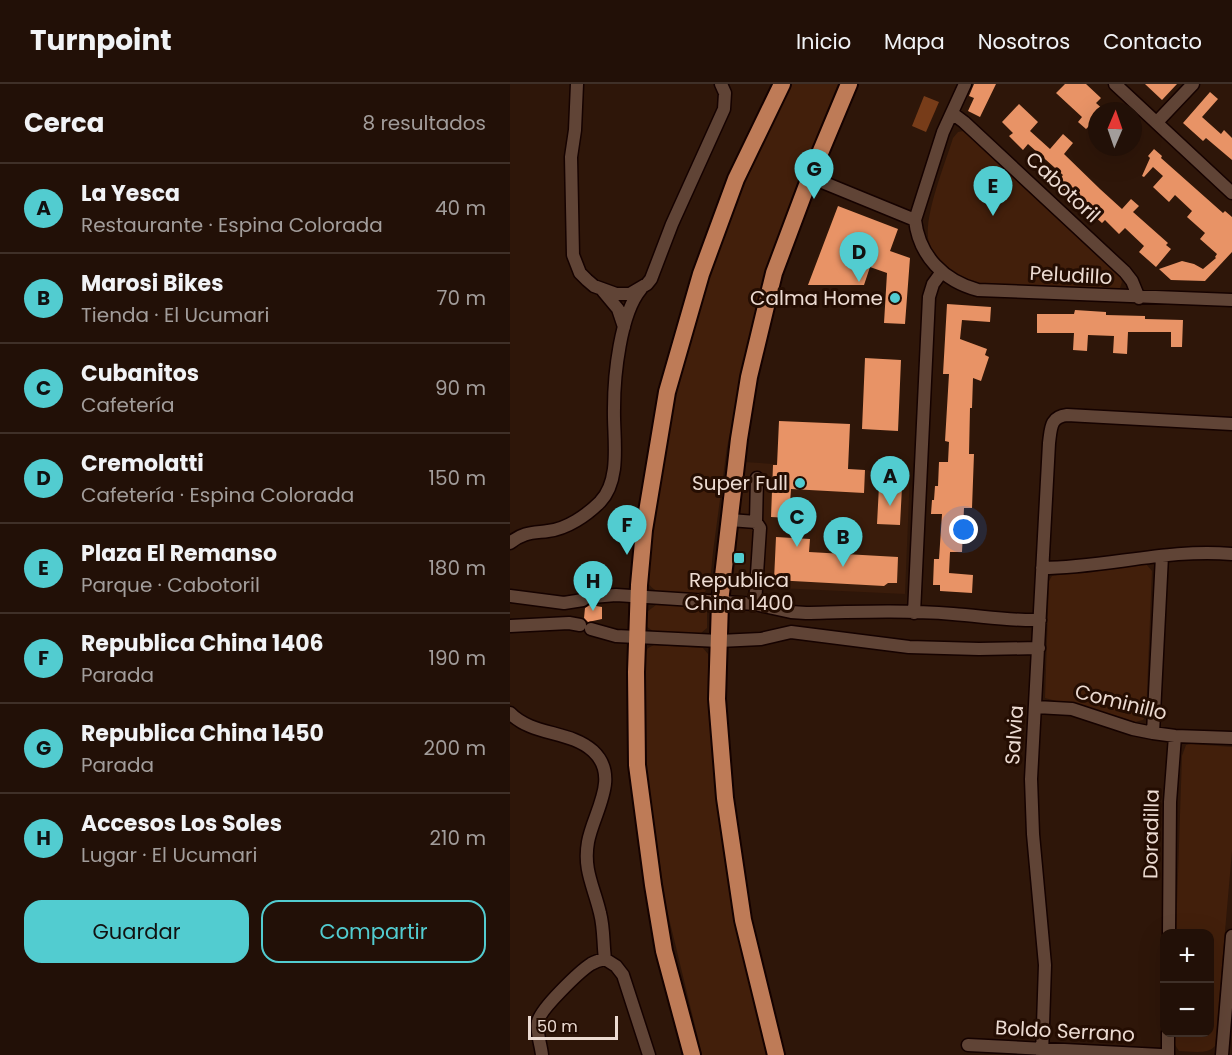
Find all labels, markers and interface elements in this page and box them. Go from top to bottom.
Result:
text: Turnpoint [30,21,172,60]
text: Inicio [796,27,851,56]
text: Mapa [884,27,945,56]
text: Nosotros [978,27,1070,56]
text: Contacto [1103,27,1202,56]
north arrow [1088,102,1142,156]
text: Cerca [24,105,104,141]
text: 8 resultados [362,109,486,137]
street label: Cabotoril [1020,145,1106,229]
pin: G [794,150,834,199]
pin: E [974,166,1012,216]
text: La Yesca [81,178,180,209]
text: A [36,194,51,222]
text: 40 m [435,194,486,222]
text: Restaurante · Espina Colorada [81,211,383,239]
pin: D [840,232,878,282]
street label: Peludillo [1029,259,1113,291]
text: Marosi Bikes [81,268,223,299]
text: B [37,284,50,312]
text: 70 m [437,284,486,312]
place label: Calma Home [750,284,883,312]
marker: Calma Home [888,291,902,305]
text: Tienda · El Ucumari [81,301,269,329]
text: Cubanitos [81,358,199,389]
text: C [36,374,51,402]
text: 90 m [435,374,486,402]
text: Cafetería [81,391,175,419]
text: Cremolatti [81,448,204,479]
pin: A [870,456,910,506]
text: D [36,464,51,492]
text: 150 m [429,464,486,492]
place label: Super Full [692,469,788,497]
marker: Super Full [793,476,807,490]
text: Cafetería · Espina Colorada [81,481,354,509]
pin: C [778,498,816,547]
pin: F [608,506,646,555]
your location [949,515,978,544]
pin: B [824,518,862,567]
text: Plaza El Remanso [81,538,277,569]
marker: Republica China 1400 [732,551,746,565]
text: E [38,554,49,582]
text: 180 m [428,554,486,582]
pin: H [574,562,613,611]
place label: Republica China 1400 [685,566,793,617]
text: Parque · Cabotoril [81,571,260,599]
text: Republica China 1406 [81,628,324,659]
text: F [38,644,49,672]
text: 190 m [429,644,486,672]
text: Parada [81,661,154,689]
street label: Cominillo [1072,677,1170,727]
street label: Salvia [998,704,1030,766]
text: Republica China 1450 [81,718,324,749]
text: G [36,734,51,762]
text: 200 m [423,734,486,762]
text: Parada [81,751,154,779]
street label: Doradilla [1136,789,1166,879]
text: Accesos Los Soles [81,808,282,839]
text: H [36,824,51,852]
text: 210 m [430,824,486,852]
text: Lugar · El Ucumari [81,841,257,869]
button: Guardar [24,900,249,963]
button: Compartir [261,900,486,963]
map controls [1160,929,1214,1037]
button: + [1160,929,1214,983]
button: − [1160,983,1214,1037]
scale bar [528,1013,618,1040]
street label: Boldo Serrano [994,1013,1136,1049]
text: 50 m [537,1015,578,1038]

